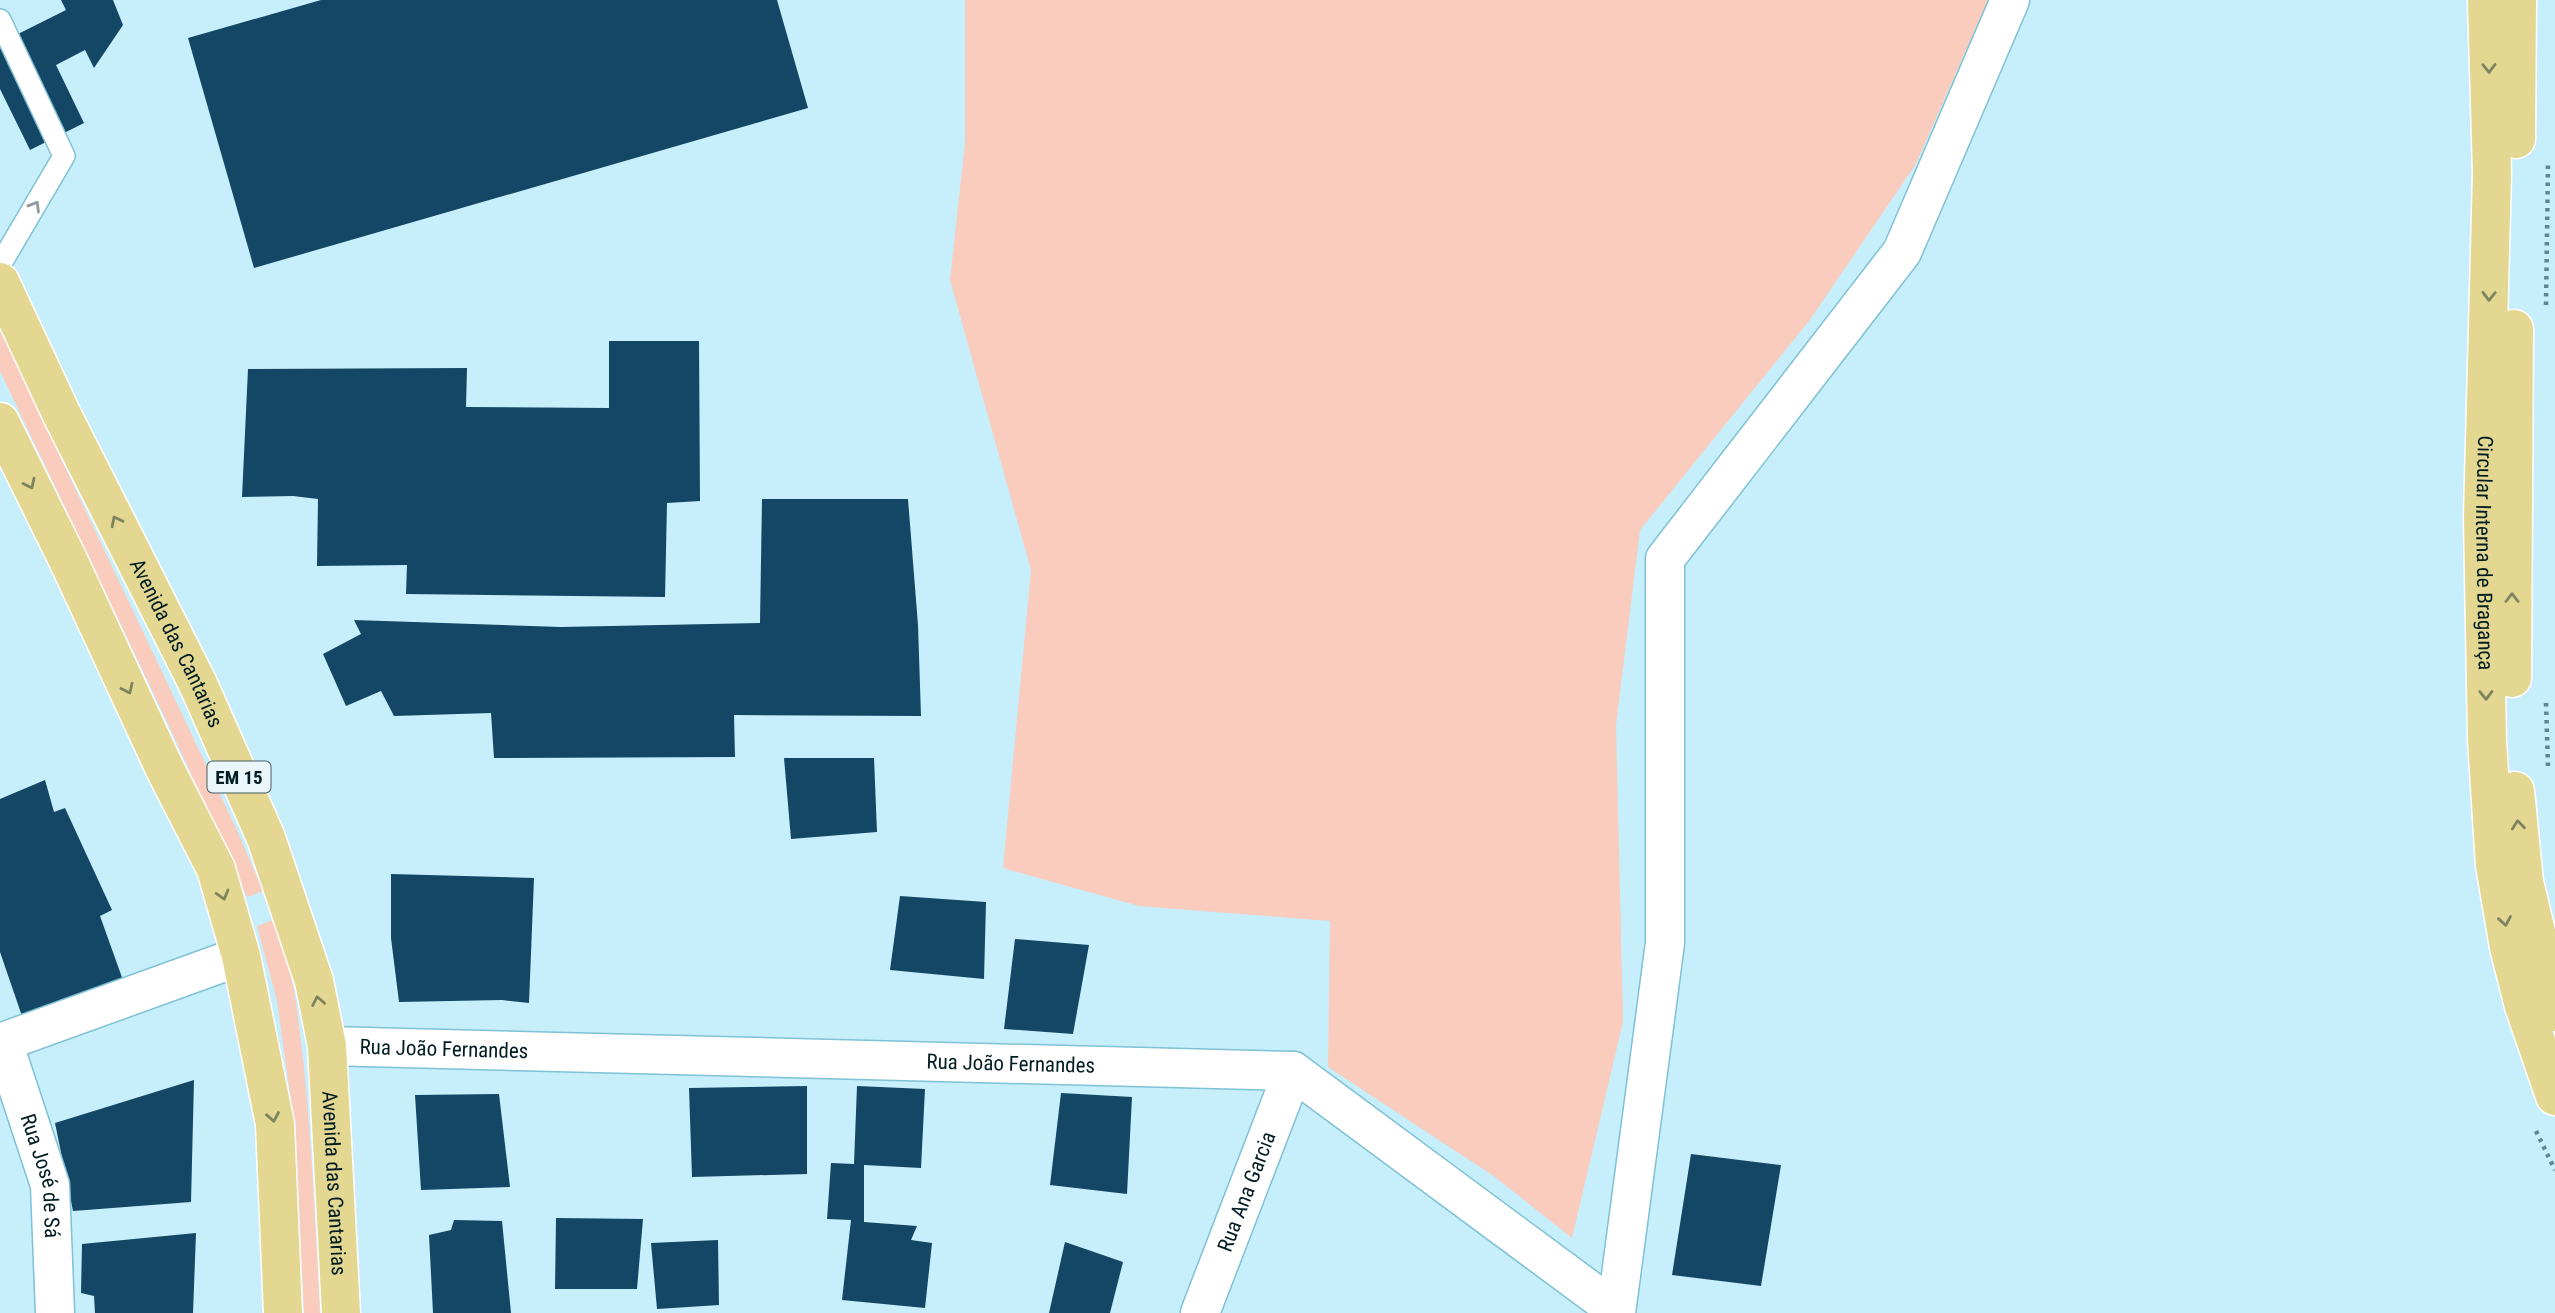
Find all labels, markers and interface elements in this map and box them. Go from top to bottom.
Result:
one-way arrow [2481,63,2497,74]
one-way arrow [26,201,39,214]
one-way arrow [2481,290,2496,301]
street label: Circular Interna de Bragança [2471,435,2498,670]
one-way arrow [22,476,36,489]
one-way arrow [111,516,125,529]
street label: Avenida das Cantarias [125,555,228,731]
one-way arrow [2504,592,2520,603]
one-way arrow [120,682,134,694]
one-way arrow [2478,690,2494,700]
road number: EM 15 [208,762,270,792]
one-way arrow [2511,819,2526,831]
one-way arrow [215,889,230,901]
one-way arrow [2496,915,2511,927]
one-way arrow [311,995,326,1007]
street label: Rua João Fernandes [359,1035,529,1063]
street label: Rua João Fernandes [926,1050,1095,1078]
street label: Avenida das Cantarias [317,1090,351,1276]
street label: Rua José de Sá [15,1111,64,1239]
one-way arrow [265,1111,280,1123]
street label: Rua Ana Garcia [1213,1128,1281,1255]

